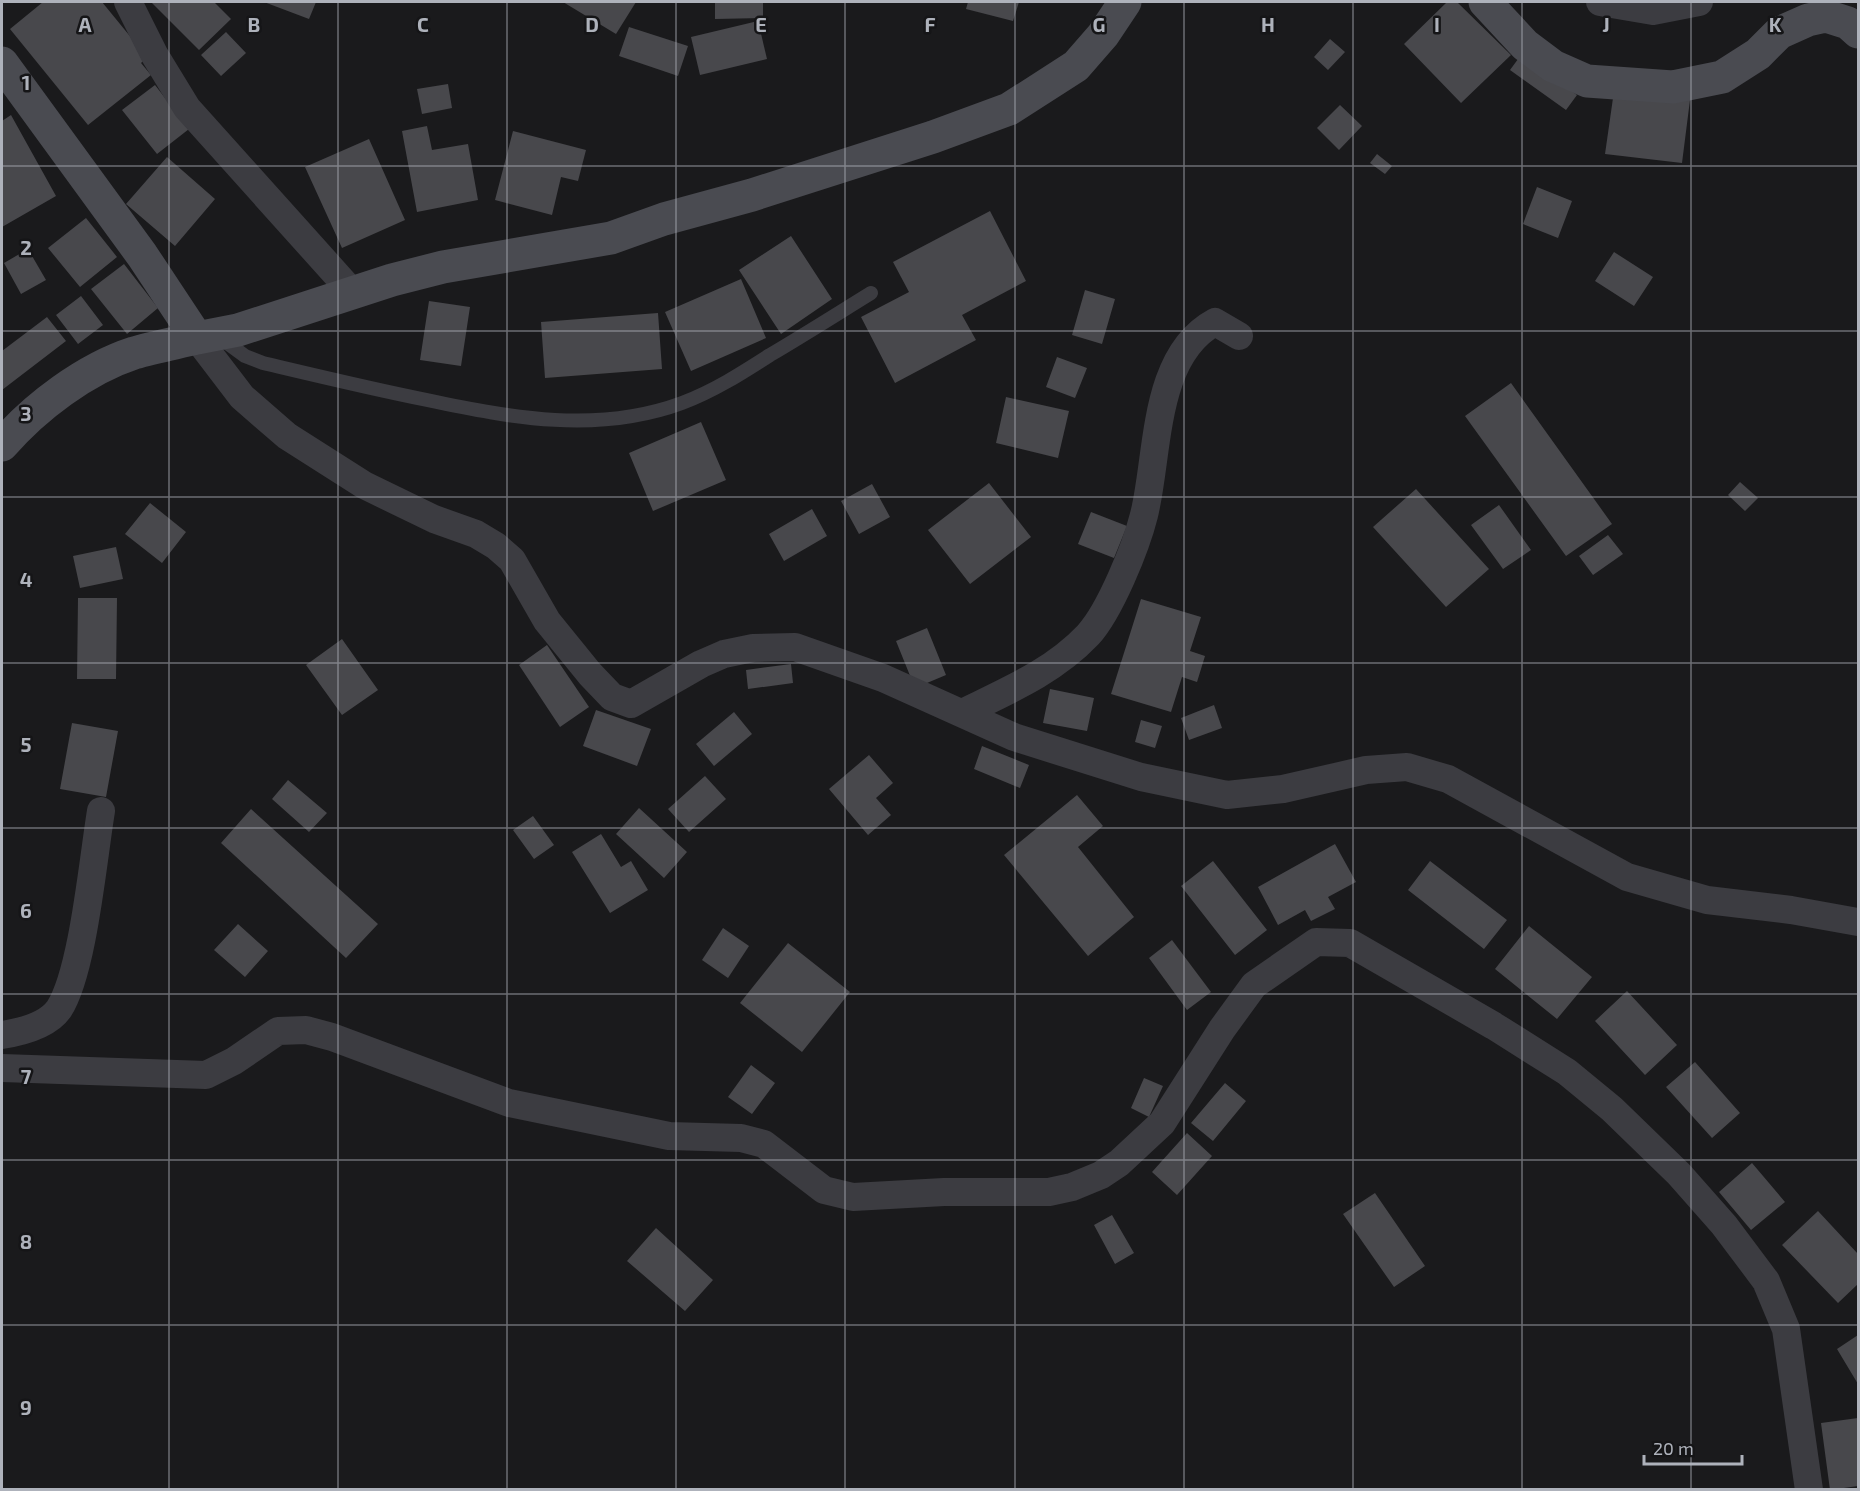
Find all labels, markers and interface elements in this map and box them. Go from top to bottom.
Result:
text: A [78,12,92,36]
text: B [248,12,260,36]
text: C [417,12,429,36]
text: D [585,12,599,36]
text: E [755,12,767,36]
text: F [924,12,936,36]
text: G [1093,12,1105,36]
text: H [1261,12,1275,36]
text: I [1434,12,1440,36]
text: J [1602,12,1610,36]
text: K [1769,12,1782,36]
text: 1 [22,70,30,94]
text: 2 [20,235,32,259]
text: 3 [20,401,32,425]
text: 4 [20,567,33,591]
text: 5 [20,732,32,756]
text: 6 [20,898,32,922]
text: 7 [21,1064,32,1088]
text: 8 [20,1229,32,1253]
text: 9 [20,1395,32,1419]
scale bar [1644,1428,1742,1466]
text: 20 m [1653,1437,1694,1459]

